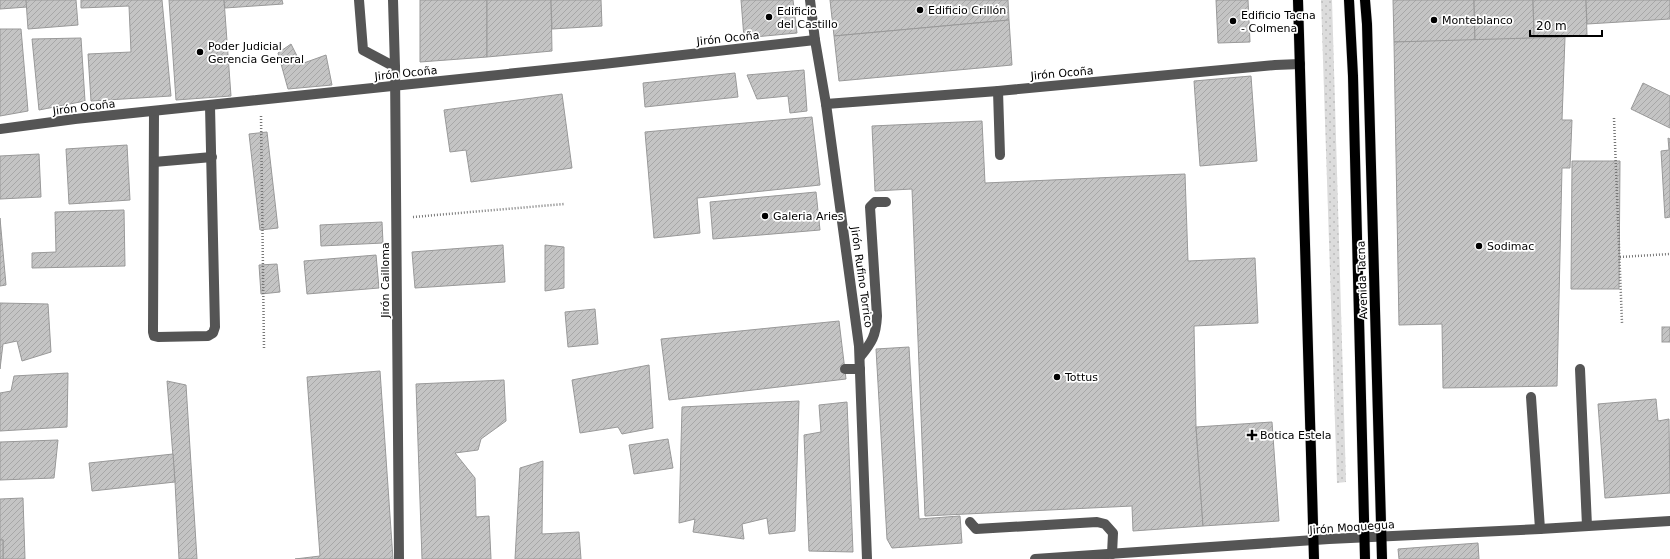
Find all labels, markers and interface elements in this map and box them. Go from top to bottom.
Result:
place label: Edificio Crillón [928,4,1006,17]
place label: Edificio del Castillo [777,5,838,31]
marker: Edificio Crillón [915,5,925,15]
place label: Edificio Tacna - Colmena [1241,9,1316,35]
marker: Edificio del Castillo [764,12,774,22]
scale bar [1530,12,1602,38]
place label: Monteblanco [1442,14,1513,27]
marker: Monteblanco [1429,15,1439,25]
marker: Edificio Tacna - Colmena [1228,16,1238,26]
text: 20 m [1536,19,1567,33]
street label: Jirón Ocoña [695,29,760,48]
place label: Poder Judicial Gerencia General [208,40,304,66]
marker: Poder Judicial Gerencia General [195,47,205,57]
street label: Jirón Ocoña [373,64,438,83]
street label: Jirón Ocoña [1029,64,1094,83]
street label: Jirón Ocoña [51,97,116,118]
place label: Galeria Aries [773,210,844,223]
marker: Galeria Aries [760,211,770,221]
street label: Jirón Rufino Torrico [848,225,875,329]
street label: Avenida Tacna [1355,240,1370,320]
place label: Sodimac [1487,240,1534,253]
marker: Sodimac [1474,241,1484,251]
street label: Jirón Cailloma [379,242,392,319]
place label: Tottus [1064,371,1098,384]
marker: Tottus [1052,372,1062,382]
place label: Botica Estela [1260,429,1332,442]
marker: Botica Estela [1247,430,1257,440]
street label: Jirón Moquegua [1308,518,1395,537]

